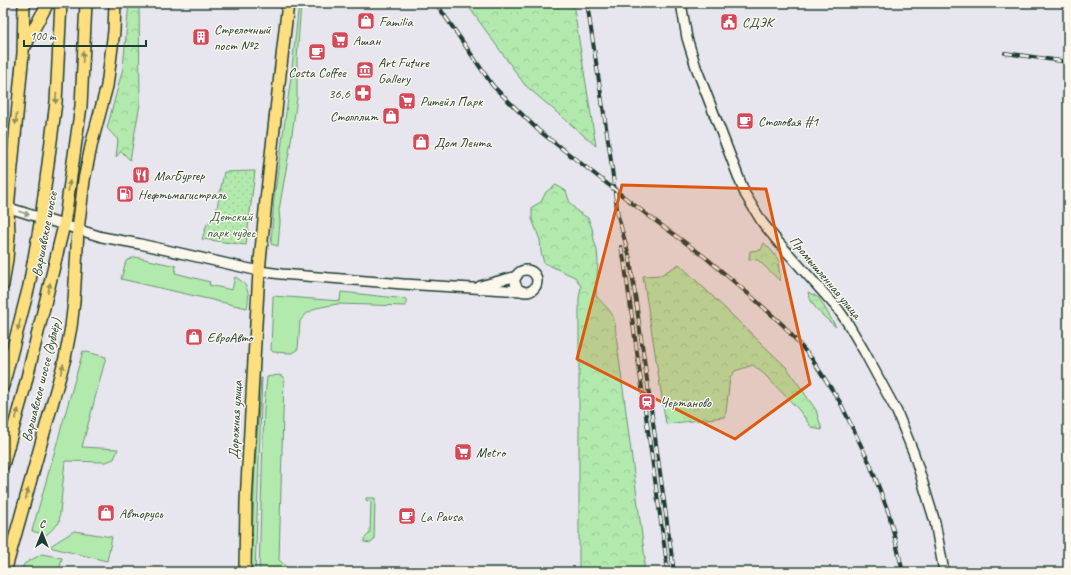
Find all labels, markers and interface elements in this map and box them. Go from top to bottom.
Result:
shop icon: Familia [356,11,376,31]
public building icon: СДЭК [719,12,739,32]
place label: Familia [379,13,413,30]
place label: СДЭК [742,14,776,31]
place label: Стрелочный пост №2 [214,21,272,54]
scale bar [24,22,146,48]
building icon: Стрелочный пост №2 [191,27,211,47]
text: 100 m [30,28,57,44]
supermarket icon: Ашан [330,30,350,50]
place label: Ашан [353,32,381,49]
cafe icon: Costa Coffee [307,42,327,62]
one-way arrow [80,51,87,63]
place label: Art Future Gallery [378,54,430,87]
museum icon: Art Future Gallery [355,60,375,80]
place label: Costa Coffee [288,64,347,81]
pharmacy icon: 36,6 [353,83,373,103]
place label: 36,6 [328,85,351,102]
supermarket icon: Ритейл Парк [397,91,417,111]
one-way arrow [52,92,59,104]
place label: Ритейл Парк [420,93,483,110]
shop icon: Столплит [381,106,401,126]
place label: Столплит [330,108,379,125]
cafe icon: Столовая #1 [735,111,755,131]
one-way arrow [13,113,20,125]
place label: Столовая #1 [758,113,819,130]
shop icon: Дом Лента [411,132,431,152]
place label: Дом Лента [434,134,492,151]
restaurant icon: МагБургер [131,165,151,185]
place label: МагБургер [154,167,205,184]
one-way arrow [66,180,72,192]
fuel station icon: Нефтьмагистраль [115,184,135,204]
place label: Нефтьмагистраль [138,186,227,203]
street label: Варшавское шоссе [28,189,61,278]
park label: Детский парк чудес [207,208,256,241]
one-way arrow [19,210,31,216]
street label: Промышленная улица [786,232,866,323]
one-way arrow [46,282,52,294]
street label: Варшавское шоссе (дублёр) [18,315,65,444]
one-way arrow [16,318,22,331]
shop icon: ЕвроАвто [184,327,204,347]
place label: ЕвроАвто [207,329,255,346]
one-way arrow [59,363,65,375]
street label: Дорожная улица [225,379,246,460]
station icon: Чертаново [637,392,657,412]
place label: Чертаново [660,394,712,411]
one-way arrow [15,408,21,421]
supermarket icon: Metro [453,442,473,462]
place label: Metro [476,444,507,461]
one-way arrow [24,488,30,500]
shop icon: Авторусь [96,503,116,523]
place label: Авторусь [119,505,164,522]
cafe icon: La Pausa [397,506,417,526]
place label: La Pausa [420,508,464,525]
north arrow [22,513,62,553]
text: С [39,516,46,530]

